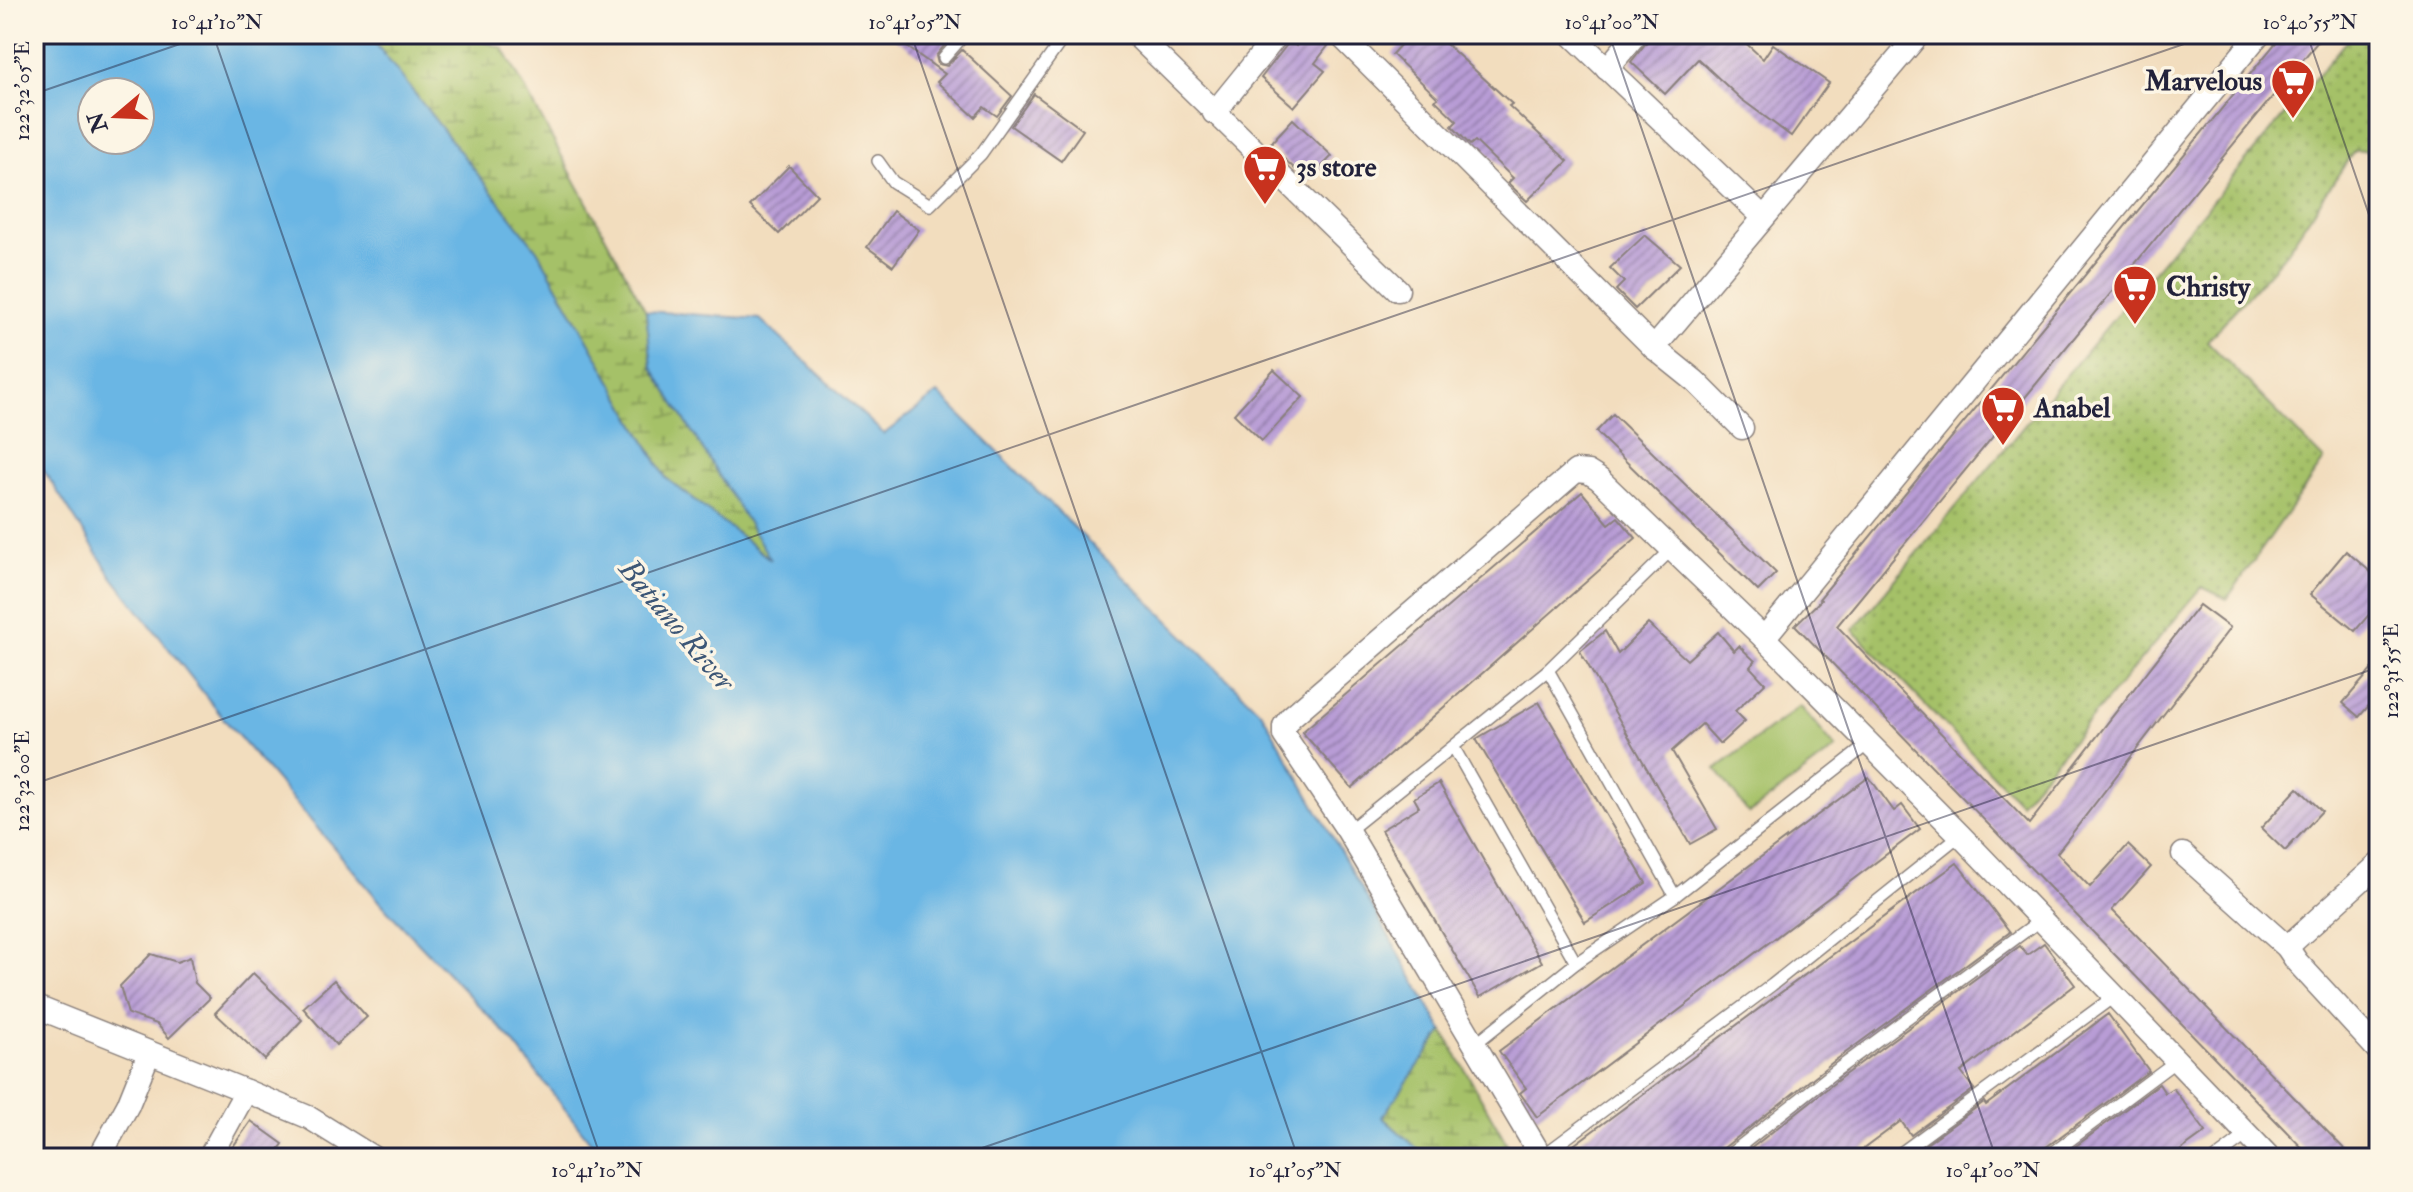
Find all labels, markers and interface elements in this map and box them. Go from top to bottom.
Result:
text: 10°41'10"N [171,10,263,35]
text: 10°41'05"N [868,10,962,35]
text: 10°41'00"N [1565,10,1659,35]
text: 10°40'55"N [2263,10,2357,35]
text: 122°32'05"E [10,41,35,141]
supermarket icon: Marvelous [2269,57,2317,120]
place label: Marvelous [2144,64,2262,99]
north arrow [76,76,156,156]
text: N [81,108,115,137]
supermarket icon: 3s store [1241,143,1289,206]
place label: 3s store [1296,150,1377,185]
supermarket icon: Christy [2111,263,2159,326]
place label: Christy [2166,270,2252,305]
supermarket icon: Anabel [1979,384,2027,447]
place label: Anabel [2033,391,2111,426]
water label: Batiano River [610,550,744,700]
text: 122°31'55"E [2379,623,2404,719]
text: 122°32'00"E [10,730,35,832]
text: 10°41'10"N [551,1158,643,1183]
text: 10°41'05"N [1248,1158,1342,1183]
text: 10°41'00"N [1946,1158,2040,1183]

